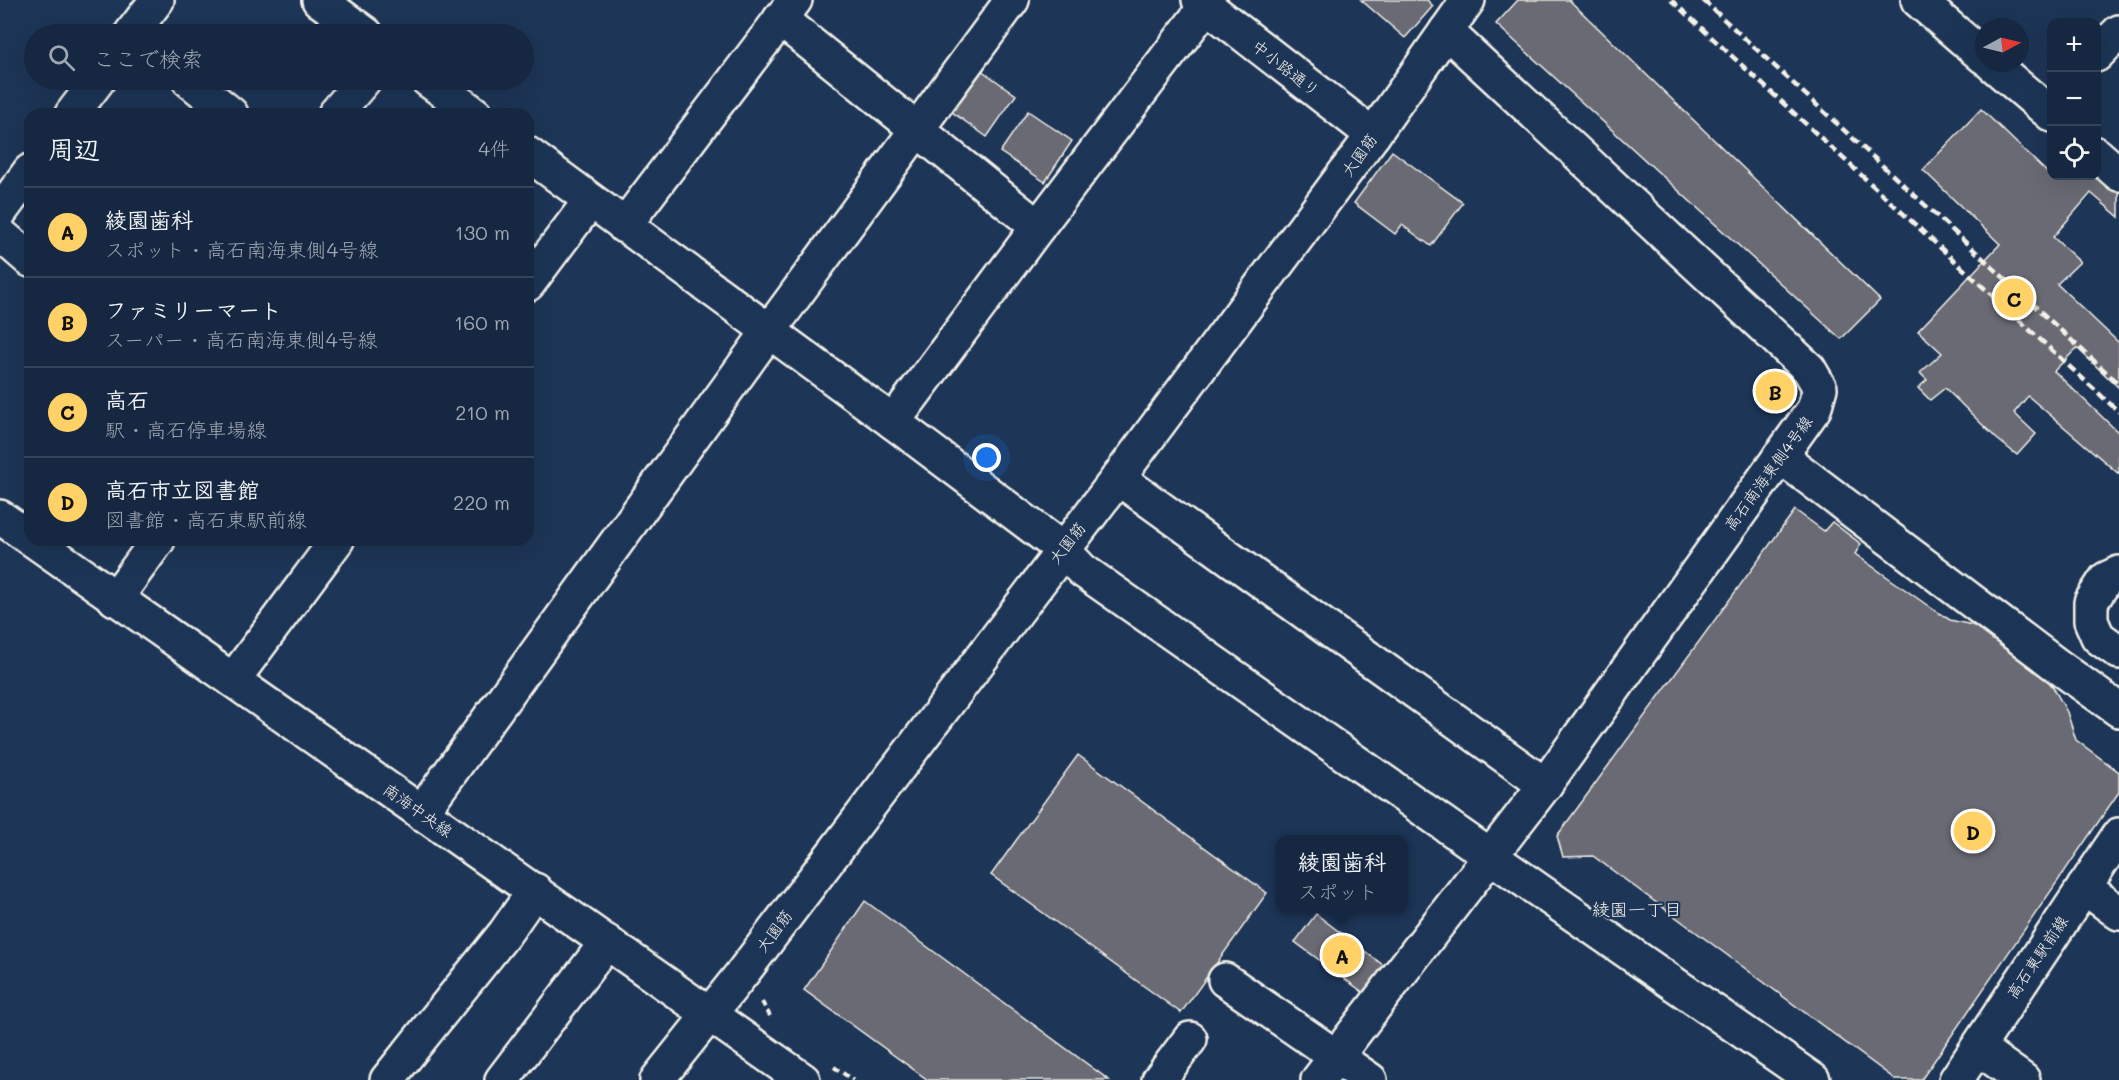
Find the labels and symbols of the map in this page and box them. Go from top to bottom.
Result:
north arrow [1975,18,2029,72]
street label: 中小路通り [1248,35,1324,101]
street label: 大園筋 [1336,129,1381,180]
pin: C [1994,276,2034,320]
pin: B [1756,368,1794,414]
street label: 高石南海東側4号線 [1719,411,1816,534]
your location [972,443,1001,472]
street label: 大園筋 [1044,517,1090,568]
street label: 南海中央線 [379,778,457,841]
pin: D [1954,808,1992,854]
district label: 綾園一丁目 [1592,897,1682,921]
street label: 大園筋 [751,905,796,956]
street label: 高石東駅前線 [2001,911,2072,1002]
pin: A [1322,932,1362,978]

